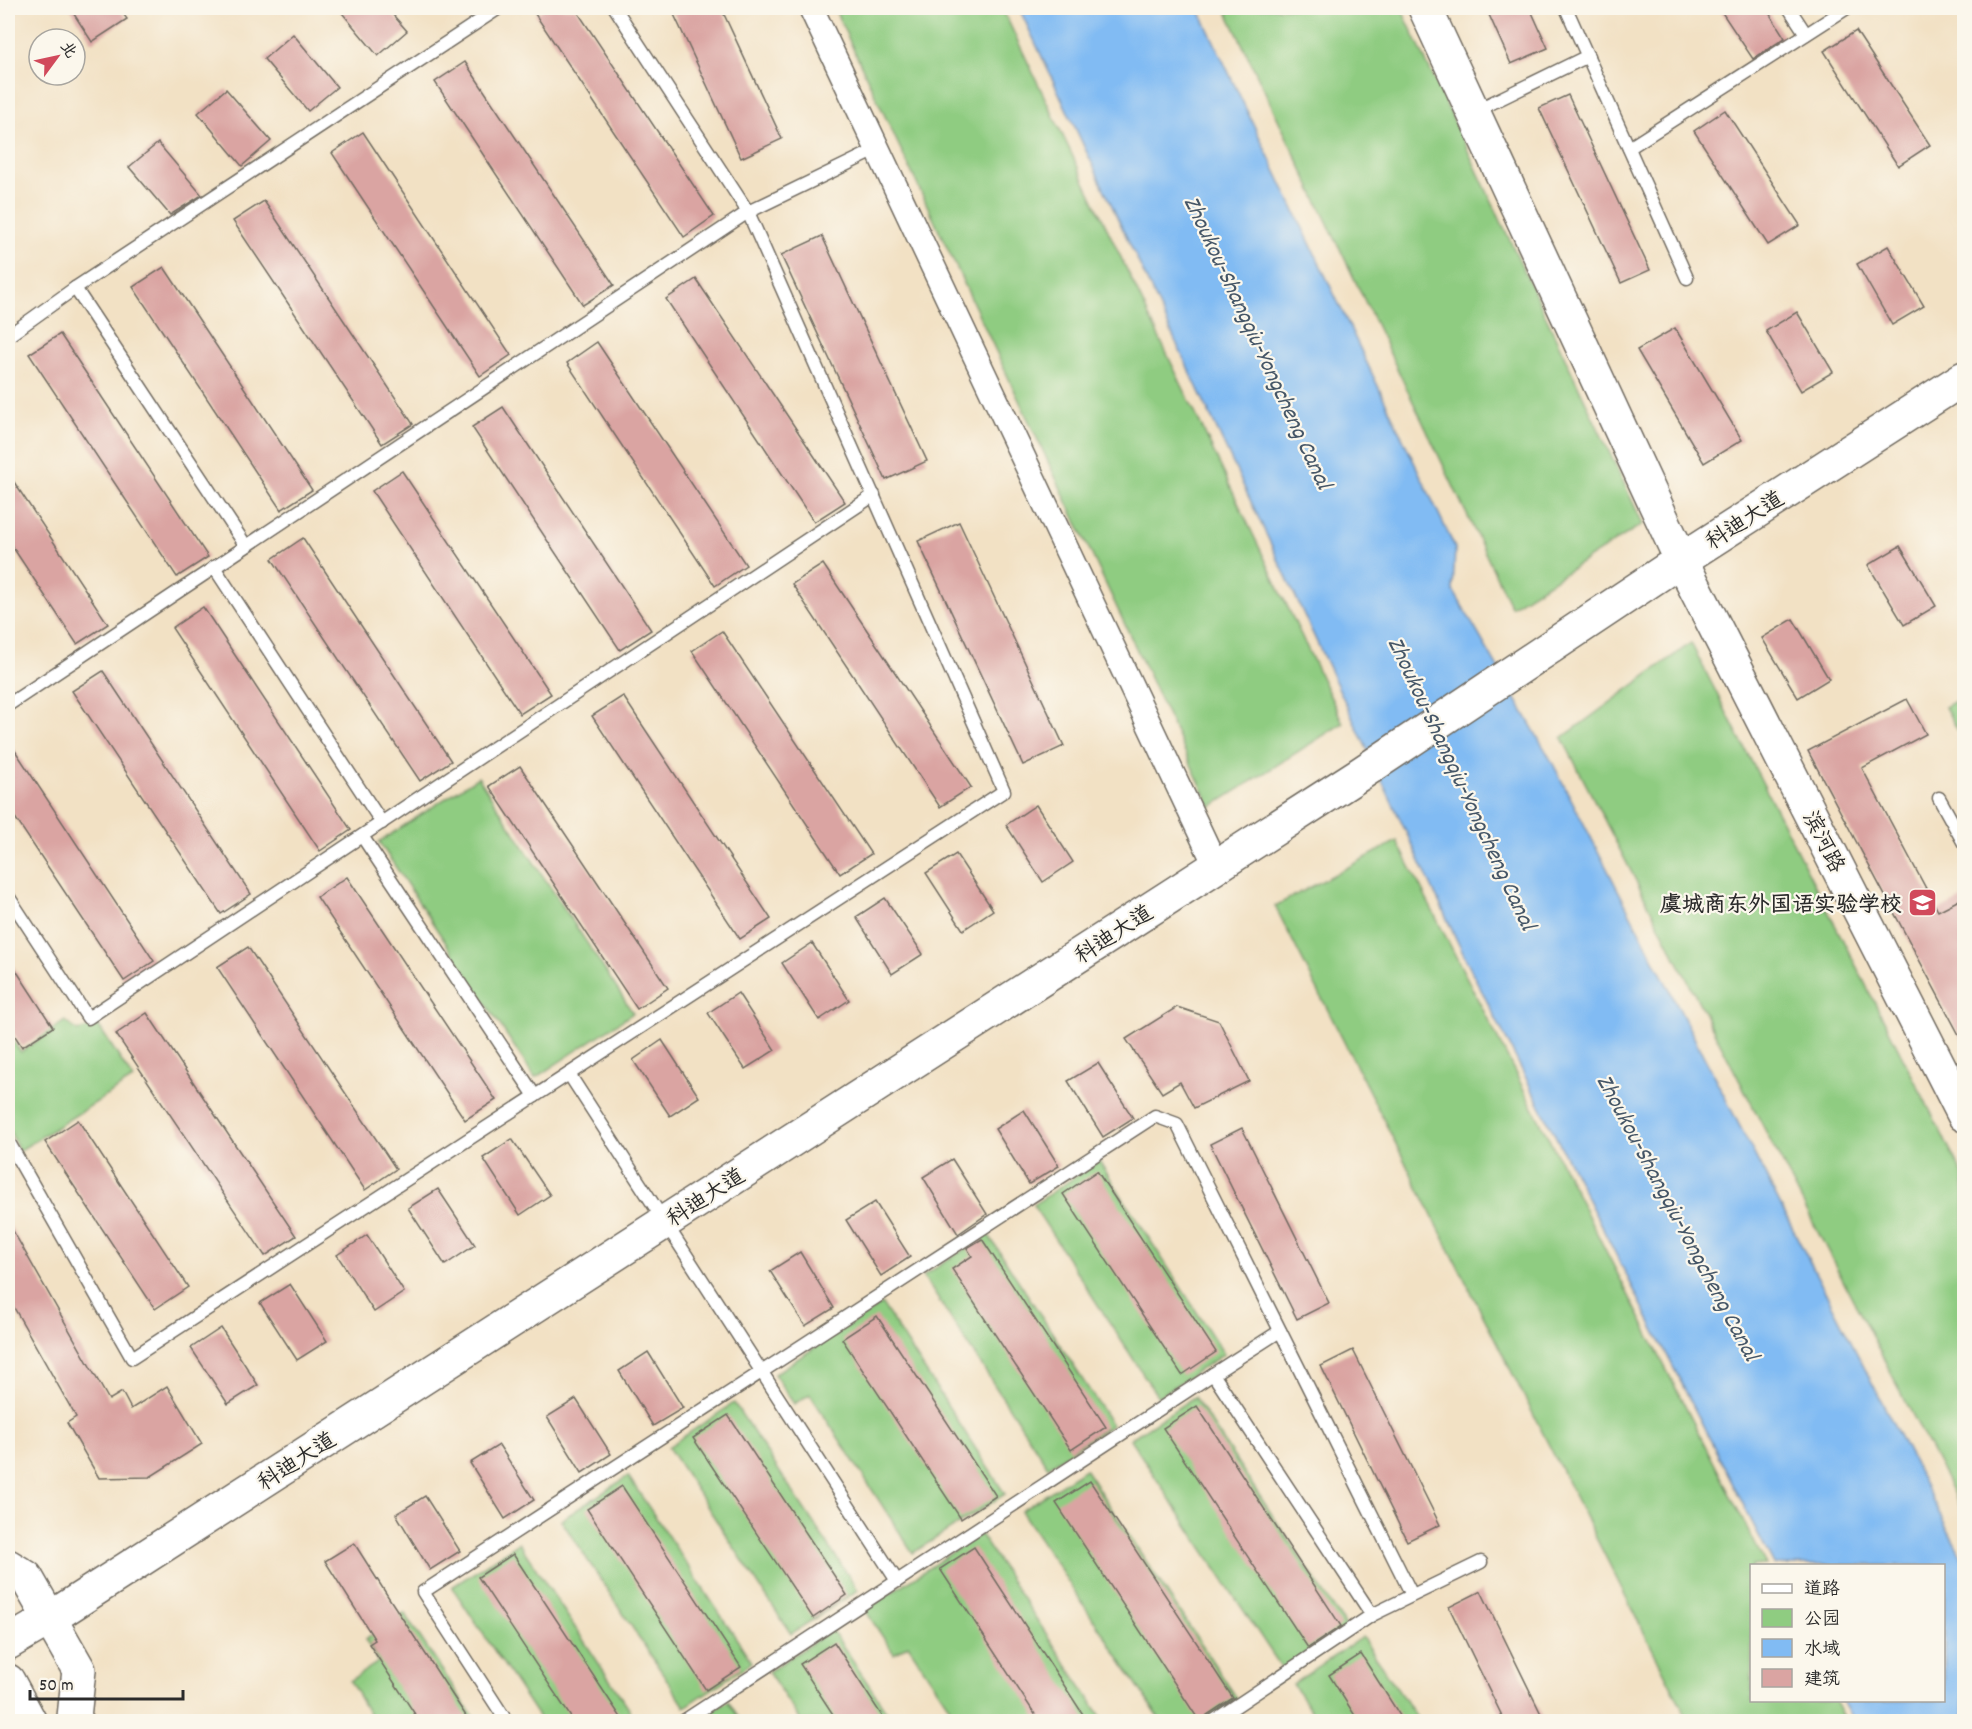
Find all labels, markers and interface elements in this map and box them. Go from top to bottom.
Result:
north arrow [27,27,87,87]
text: 北 [53,37,81,63]
water label: Zhoukou-Shangqiu-Yongcheng Canal [1173,191,1340,498]
street label: 科迪大道 [1701,485,1791,559]
water label: Zhoukou-Shangqiu-Yongcheng Canal [1377,632,1544,939]
street label: 滨河路 [1793,806,1851,879]
school or university icon: 虞城商东外国语实验学校 [1907,887,1939,919]
place label: 虞城商东外国语实验学校 [1660,891,1902,922]
street label: 科迪大道 [1070,899,1160,973]
water label: Zhoukou-Shangqiu-Yongcheng Canal [1586,1069,1768,1370]
street label: 科迪大道 [662,1162,752,1236]
street label: 科迪大道 [253,1426,343,1500]
legend [1750,1564,1945,1702]
text: 道路 [1804,1578,1840,1603]
text: 公园 [1804,1608,1840,1633]
text: 水域 [1804,1638,1840,1663]
scale bar [30,1663,183,1701]
text: 建筑 [1804,1668,1840,1693]
text: 50 m [39,1674,74,1699]

